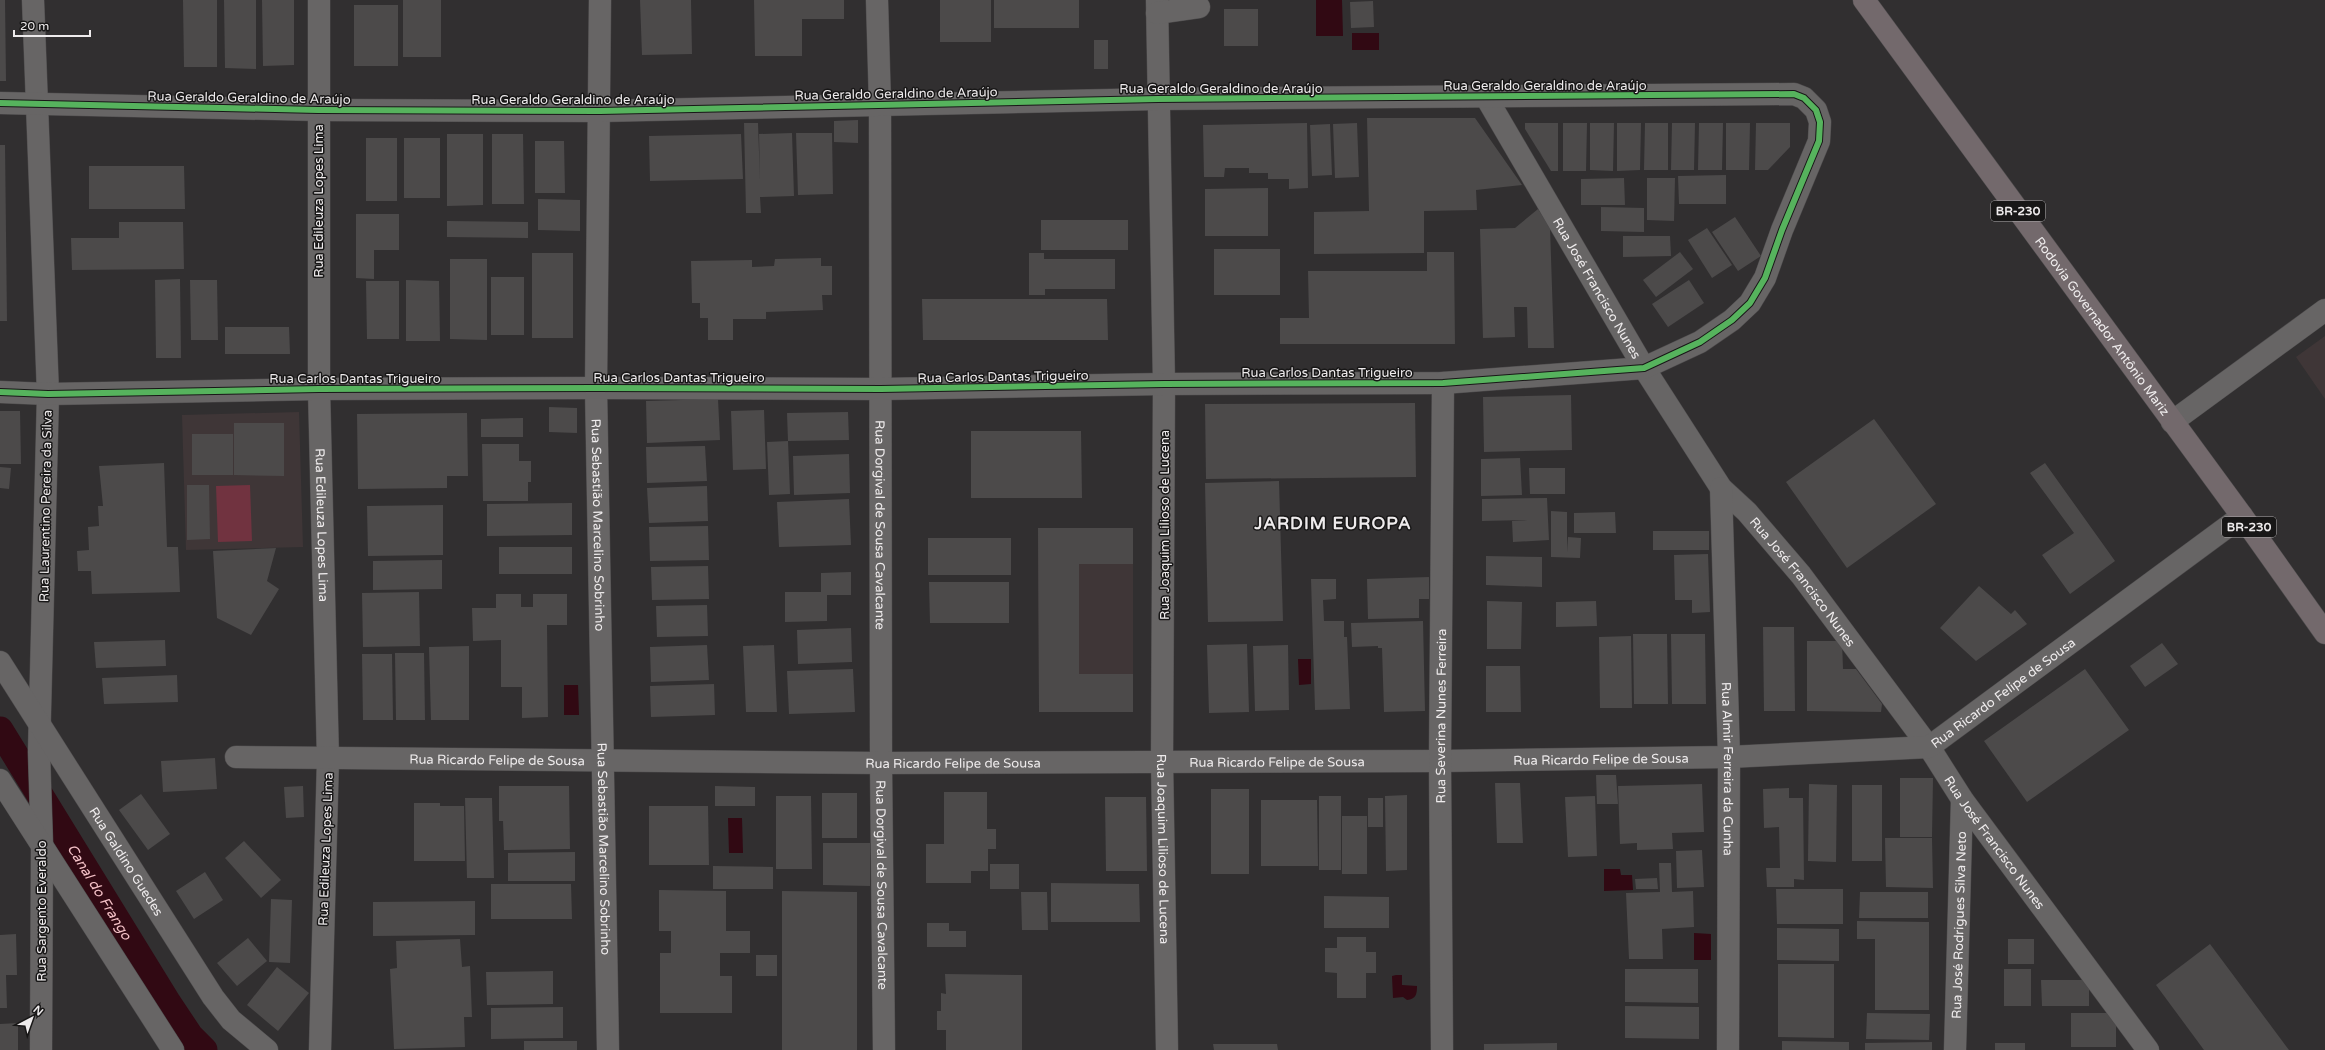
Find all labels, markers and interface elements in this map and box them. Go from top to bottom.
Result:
scale bar [14,12,90,38]
text: 20 m [20,19,49,33]
street label: Rua Geraldo Geraldino de Araújo [1443,78,1647,94]
street label: Rua Geraldo Geraldino de Araújo [1119,81,1323,97]
street label: Rua Geraldo Geraldino de Araújo [794,84,998,104]
street label: Rua Geraldo Geraldino de Araújo [147,88,351,108]
street label: Rua Geraldo Geraldino de Araújo [471,92,675,108]
street label: Rua Edileuza Lopes Lima [311,124,327,278]
road number: BR-230 [1991,201,2045,221]
street label: Rua José Francisco Nunes [1549,215,1644,362]
street label: Rodovia Governador Antônio Mariz [2031,234,2173,419]
street label: Rua Carlos Dantas Trigueiro [1241,365,1413,381]
street label: Rua Carlos Dantas Trigueiro [917,368,1089,386]
street label: Rua Carlos Dantas Trigueiro [593,370,765,386]
street label: Rua Carlos Dantas Trigueiro [269,371,441,387]
street label: Rua Laurentino Pereira da Silva [36,410,56,602]
street label: Rua Sebastião Marcelino Sobrinho [588,419,607,631]
street label: Rua Dorgival de Sousa Cavalcante [871,420,888,630]
street label: Rua Joaquim Lilioso de Lucena [1157,430,1173,620]
street label: Rua Edileuza Lopes Lima [311,448,331,602]
district label: JARDIM EUROPA [1253,513,1412,534]
street label: Rua José Francisco Nunes [1746,514,1858,650]
road number: BR-230 [2222,517,2276,537]
street label: Rua Severina Nunes Ferreira [1433,629,1450,803]
street label: Rua Ricardo Felipe de Sousa [1928,635,2079,752]
street label: Rua Almir Ferreira da Cunha [1718,682,1736,856]
street label: Rua Sebastião Marcelino Sobrinho [593,743,613,955]
street label: Rua Ricardo Felipe de Sousa [1513,751,1689,769]
street label: Rua Ricardo Felipe de Sousa [409,752,585,769]
street label: Rua Joaquim Lilioso de Lucena [1153,754,1172,944]
street label: Rua Ricardo Felipe de Sousa [1189,754,1365,771]
street label: Rua Ricardo Felipe de Sousa [865,755,1041,772]
street label: Rua Edileuza Lopes Lima [315,772,337,926]
street label: Rua José Francisco Nunes [1940,773,2048,913]
street label: Rua Dorgival de Sousa Cavalcante [872,780,890,990]
street label: Rua Galdino Guedes [85,804,166,919]
street label: Rua José Rodrigues Silva Neto [1949,831,1970,1019]
street label: Rua Sargento Everaldo [34,840,50,982]
water label: Canal do Frango [63,841,136,944]
north arrow [12,998,52,1038]
text: N [31,1003,46,1019]

